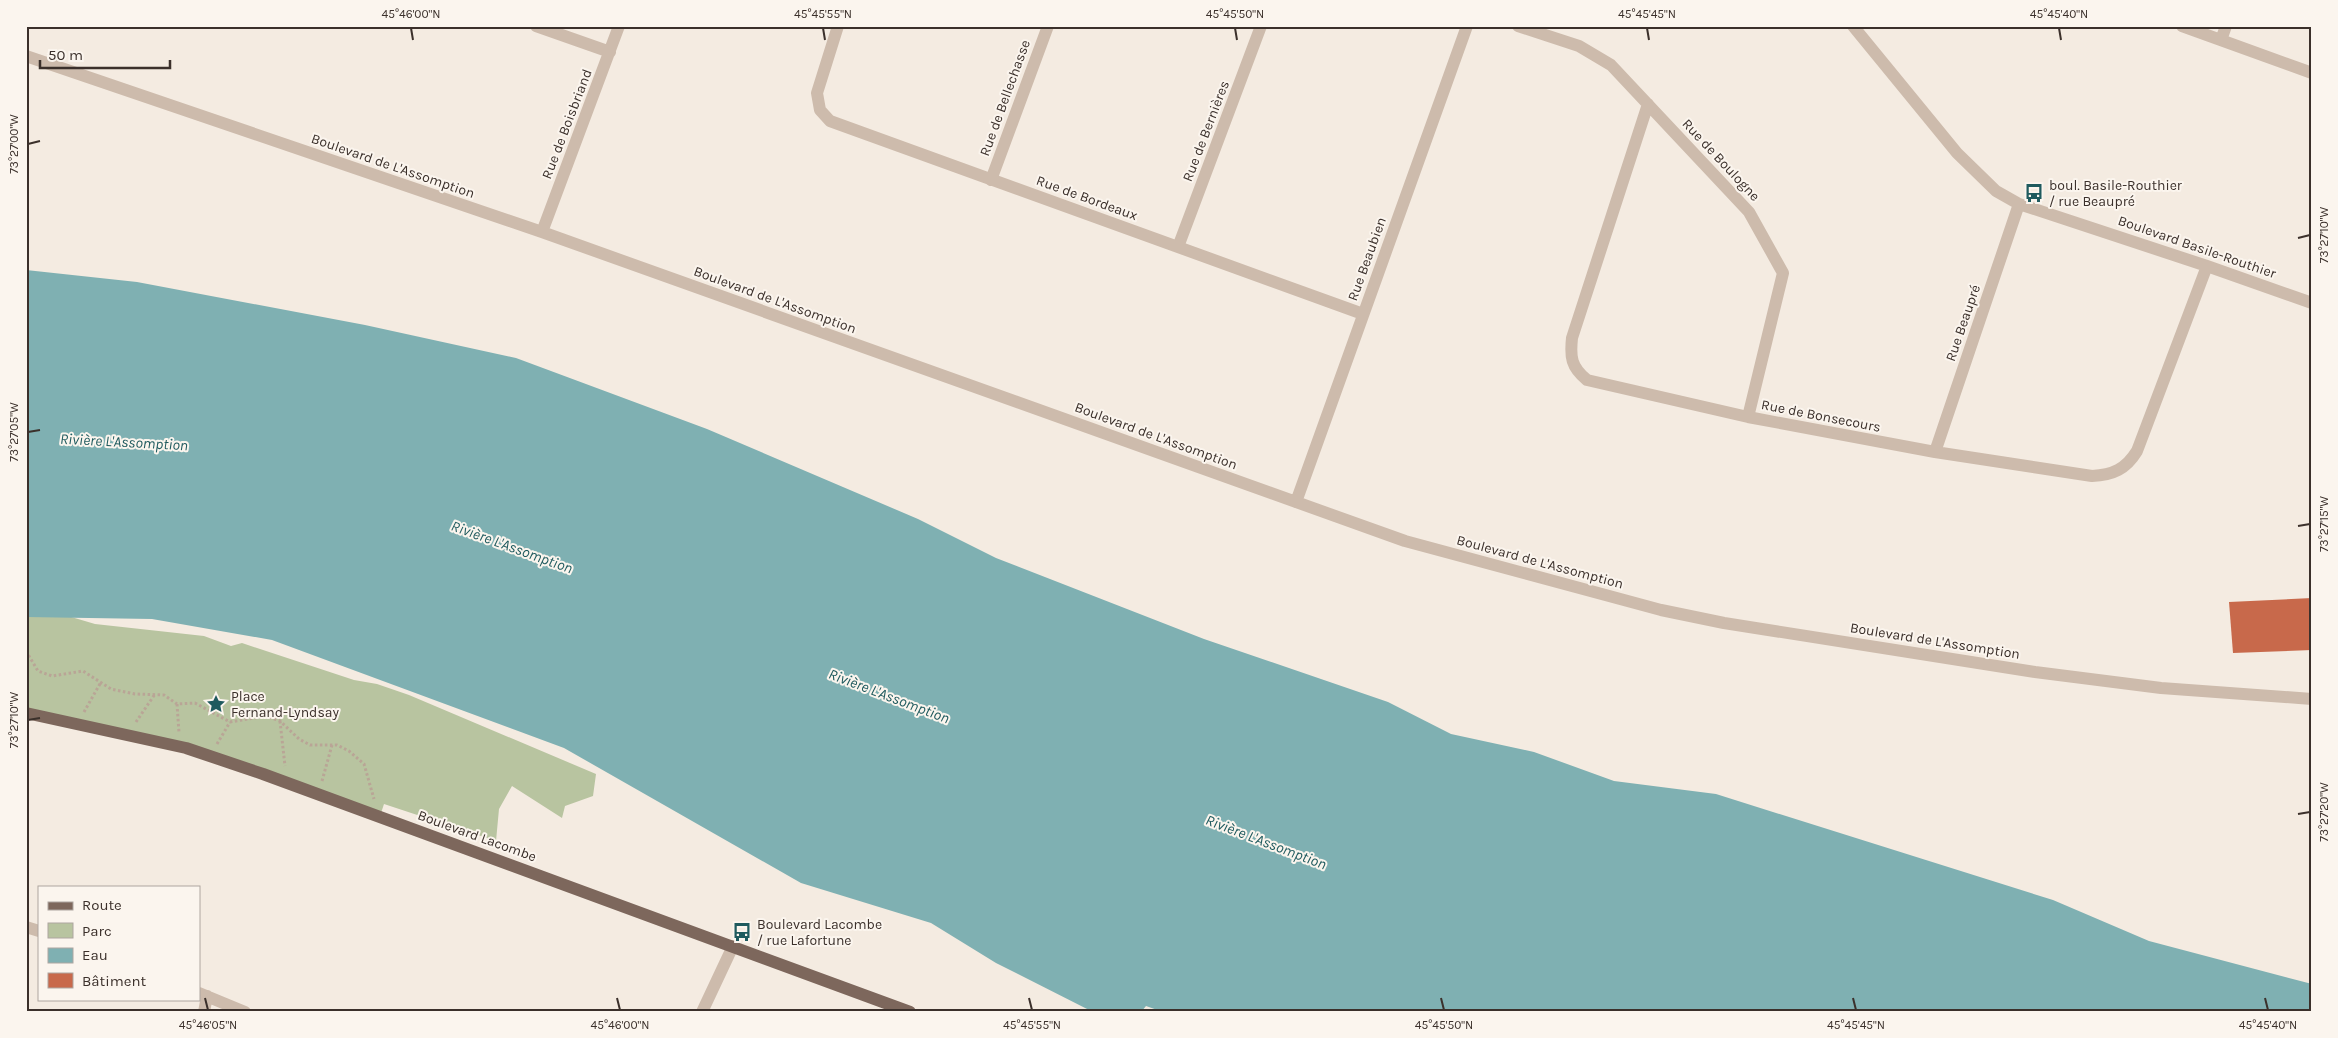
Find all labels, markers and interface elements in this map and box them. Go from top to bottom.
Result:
text: 45°46'00"N [382,7,440,21]
text: 45°45'55"N [794,7,852,21]
text: 45°45'50"N [1206,7,1264,21]
text: 45°45'45"N [1618,7,1676,21]
text: 45°45'40"N [2030,7,2088,21]
street label: Rue de Bellechasse [976,37,1034,159]
scale bar [40,38,170,70]
text: 50 m [48,46,83,64]
street label: Rue de Boisbriand [538,67,596,181]
street label: Rue de Bernières [1179,78,1233,184]
text: 73°27'00"W [7,114,21,174]
street label: Rue de Boulogne [1679,115,1763,205]
street label: Boulevard de L'Assomption [309,130,477,202]
street label: Rue de Bordeaux [1034,172,1140,224]
place label: boul. Basile-Routhier / rue Beaupré [2049,177,2183,210]
bus stop icon: boul. Basile-Routhier / rue Beaupré [2023,182,2045,204]
text: 73°27'10"W [2317,206,2331,263]
street label: Boulevard Basile-Routhier [2116,212,2279,282]
street label: Rue Beaubien [1344,215,1390,303]
street label: Boulevard de L'Assomption [691,263,859,337]
street label: Rue Beaupré [1942,282,1984,364]
street label: Rue de Bonsecours [1760,396,1882,436]
street label: Boulevard de L'Assomption [1072,399,1240,473]
text: 73°27'05"W [7,402,21,462]
water label: Rivière L'Assomption [60,430,188,454]
text: 73°27'15"W [2317,496,2331,552]
water label: Rivière L'Assomption [449,517,575,577]
street label: Boulevard de L'Assomption [1455,532,1625,592]
street label: Boulevard de L'Assomption [1849,619,2021,663]
water label: Rivière L'Assomption [826,665,952,727]
place label: Place Fernand-Lyndsay [231,688,339,721]
text: 73°27'10"W [7,691,21,748]
place icon: Place Fernand-Lyndsay [205,693,227,715]
text: 73°27'20"W [2317,782,2331,842]
street label: Boulevard Lacombe [415,807,539,865]
water label: Rivière L'Assomption [1203,811,1329,873]
legend [38,886,200,1000]
text: Route [82,896,122,914]
place label: Boulevard Lacombe / rue Lafortune [757,916,882,949]
bus stop icon: Boulevard Lacombe / rue Lafortune [731,921,753,943]
text: Parc [82,922,112,940]
text: Eau [82,946,108,964]
text: Bâtiment [82,972,146,990]
text: 45°46'05"N [179,1018,237,1032]
text: 45°46'00"N [591,1018,649,1032]
text: 45°45'55"N [1003,1018,1061,1032]
text: 45°45'50"N [1415,1018,1473,1032]
text: 45°45'45"N [1827,1018,1885,1032]
text: 45°45'40"N [2239,1018,2297,1032]

